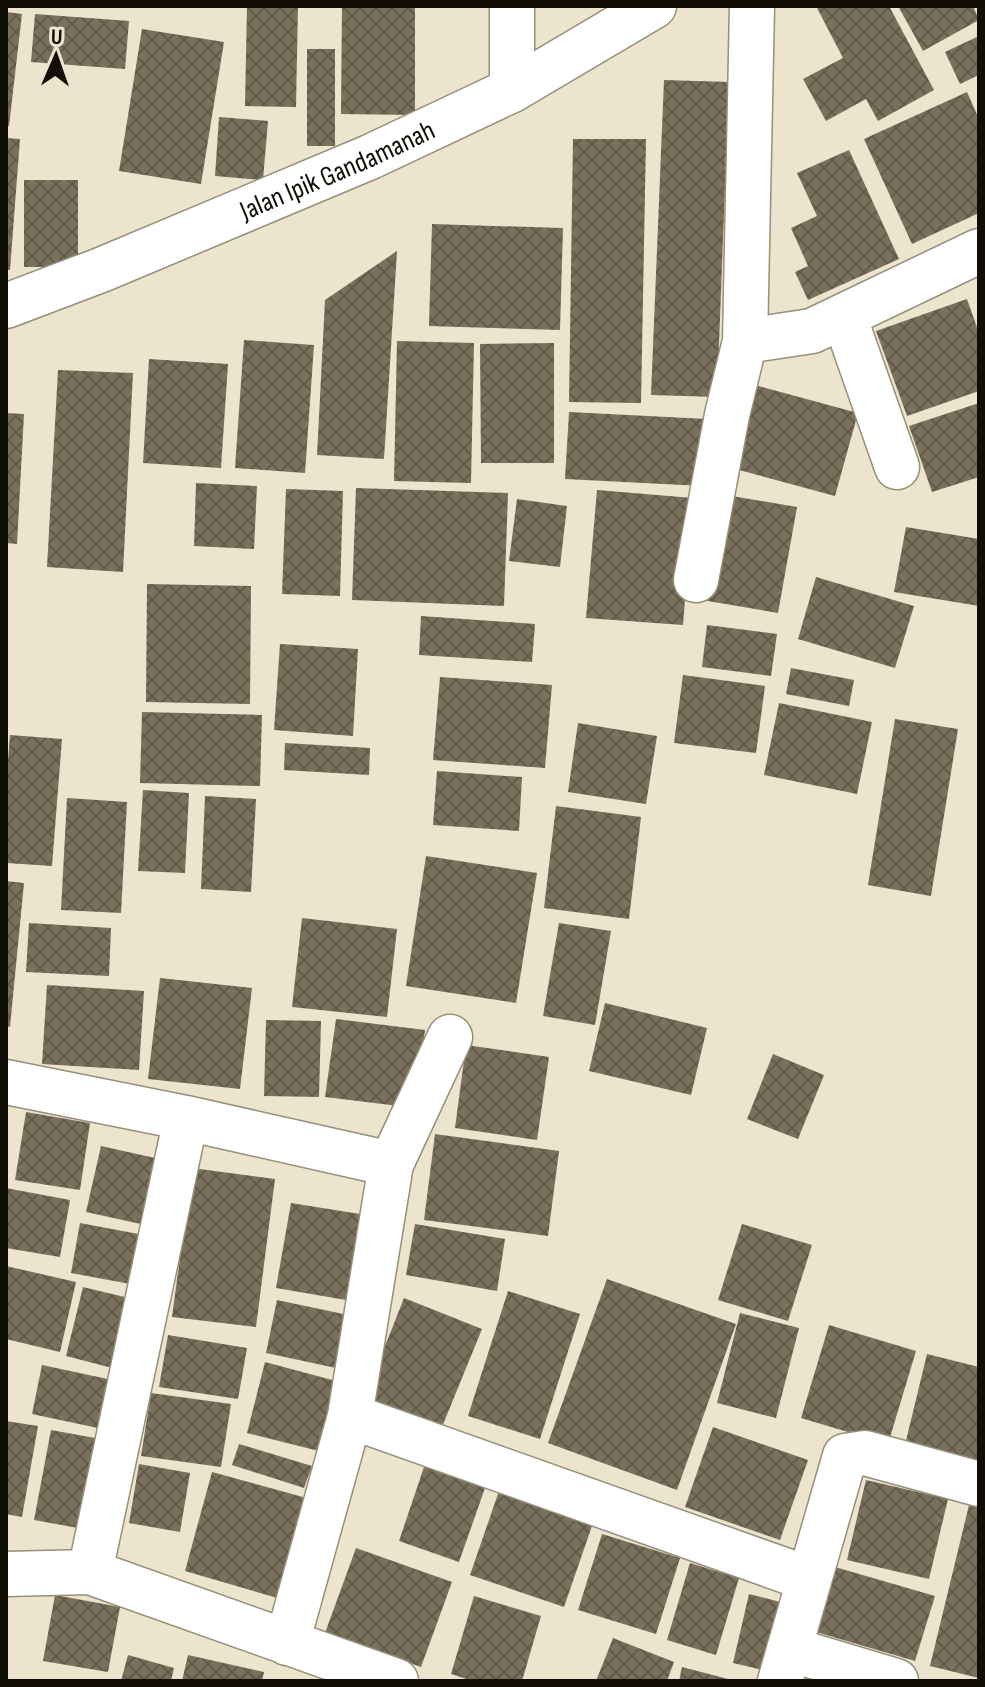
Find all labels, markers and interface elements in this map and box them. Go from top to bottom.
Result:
north arrow [16,16,96,96]
text: U [50,24,63,51]
street label: Jalan Ipik Gandamanah [234,114,440,228]

